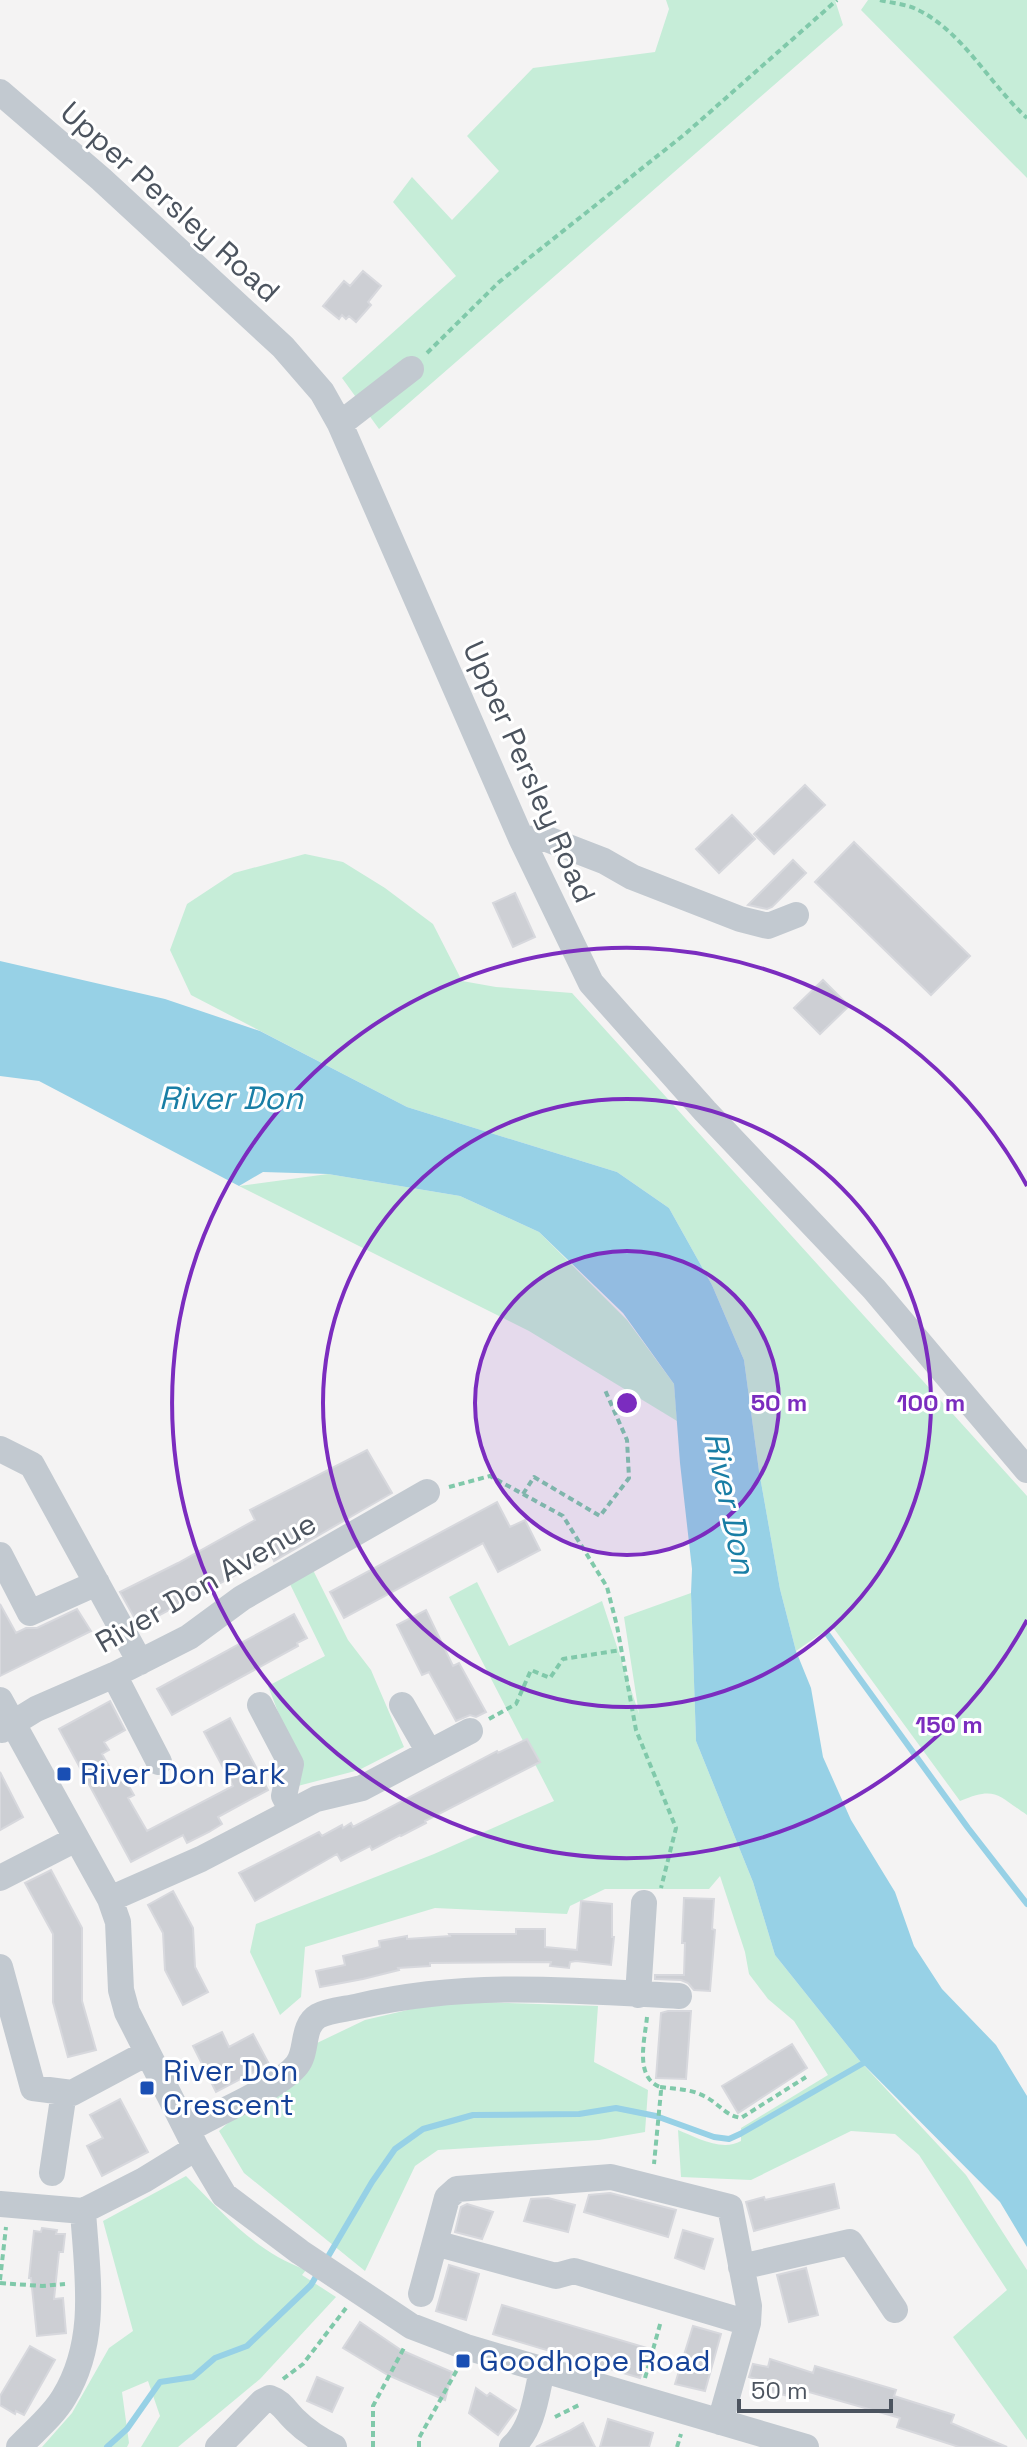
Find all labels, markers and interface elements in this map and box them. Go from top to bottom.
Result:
street label: Upper Persley Road [52,93,288,311]
street label: Upper Persley Road [454,635,605,909]
water label: River Don [159,1078,305,1118]
text: 50 m [751,1387,807,1418]
text: 100 m [897,1387,965,1418]
centre of rings [613,1389,641,1417]
water label: River Don [695,1428,765,1579]
street label: River Don Avenue [88,1504,323,1662]
text: 150 m [915,1709,983,1740]
place label: River Don Park [80,1754,286,1793]
marker: River Don Park [55,1765,73,1783]
place label: River Don Crescent [163,2051,298,2124]
marker: River Don Crescent [138,2079,156,2097]
place label: Goodhope Road [479,2341,711,2380]
marker: Goodhope Road [454,2352,472,2370]
scale bar [739,2363,891,2413]
text: 50 m [751,2375,808,2406]

